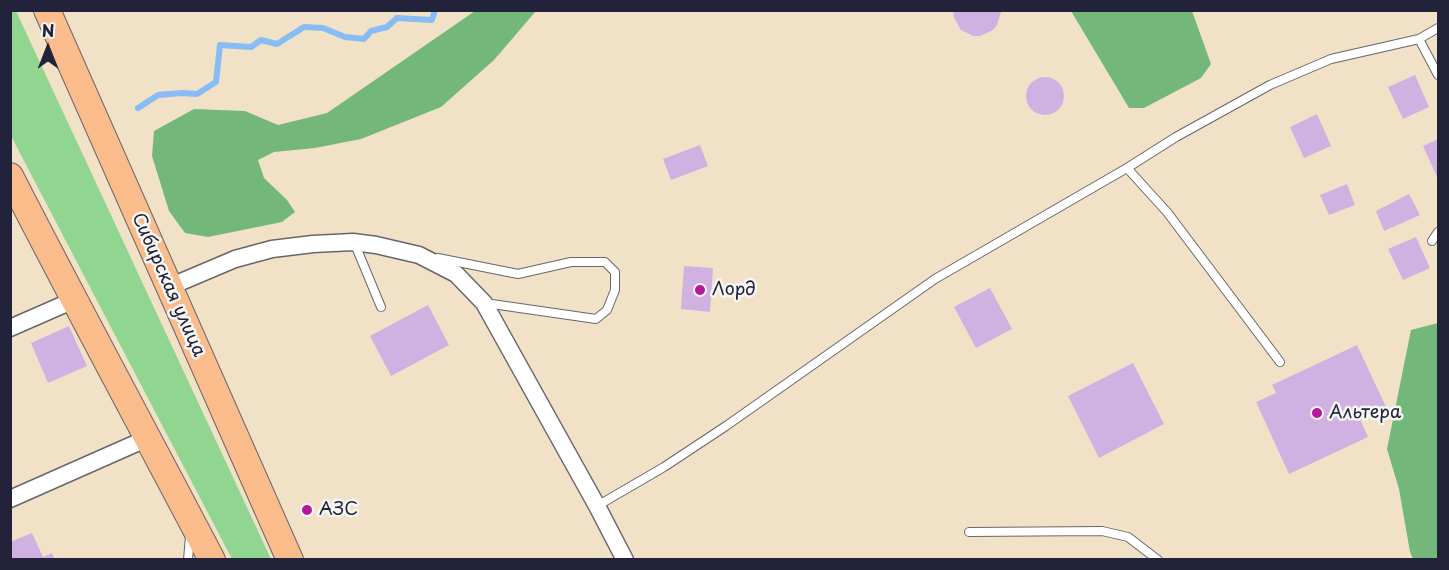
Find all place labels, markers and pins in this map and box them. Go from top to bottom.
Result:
place label: Лорд [712,279,756,301]
marker: Лорд [693,283,707,297]
place label: Альтера [1329,402,1401,424]
marker: Альтера [1310,406,1324,420]
place label: АЗС [319,499,358,521]
marker: АЗС [300,503,314,517]

